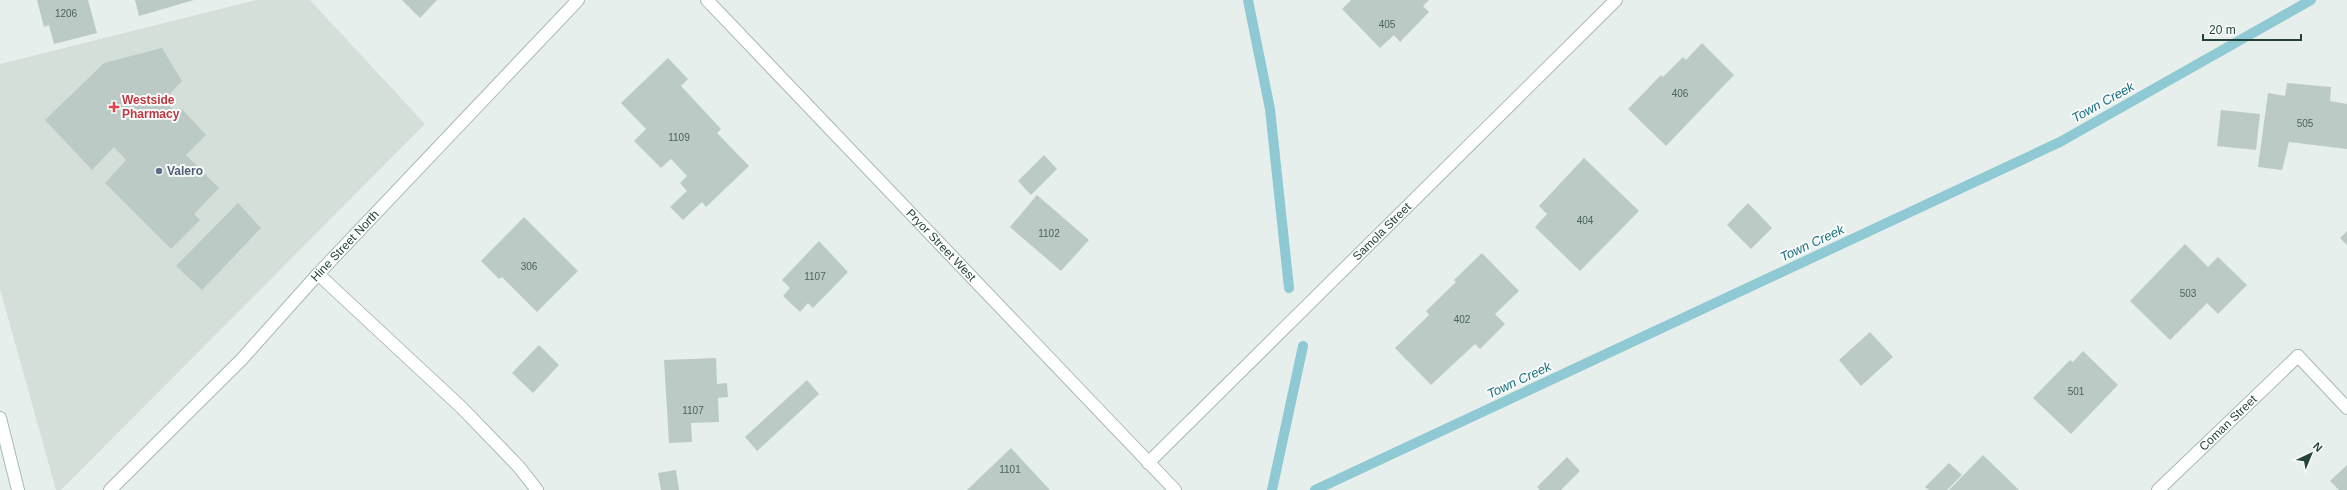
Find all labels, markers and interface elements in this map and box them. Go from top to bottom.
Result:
house number: 1206 [55,8,78,19]
scale bar [2203,16,2301,42]
house number: 405 [1379,19,1396,30]
text: 20 m [2209,23,2236,37]
water label: Town Creek [2069,78,2138,125]
house number: 406 [1672,88,1689,99]
place label: Westside Pharmacy [122,93,180,121]
marker: Westside Pharmacy [109,102,119,112]
house number: 505 [2297,118,2314,129]
house number: 1109 [668,132,690,143]
place label: Valero [167,164,203,178]
marker: Valero [154,166,164,176]
street label: Samola Street [1350,199,1414,263]
street label: Pryor Street West [903,206,979,285]
street label: Hine Street North [308,207,382,284]
house number: 404 [1577,215,1594,226]
water label: Town Creek [1778,221,1848,264]
house number: 1102 [1038,228,1060,239]
house number: 306 [521,261,538,272]
house number: 1107 [804,271,826,282]
house number: 503 [2180,288,2197,299]
house number: 402 [1454,314,1471,325]
water label: Town Creek [1485,358,1555,401]
house number: 501 [2068,386,2085,397]
street label: Coman Street [2196,392,2260,454]
house number: 1107 [682,405,704,416]
north arrow [2291,434,2331,474]
text: N [2311,440,2325,454]
house number: 1101 [999,464,1021,475]

